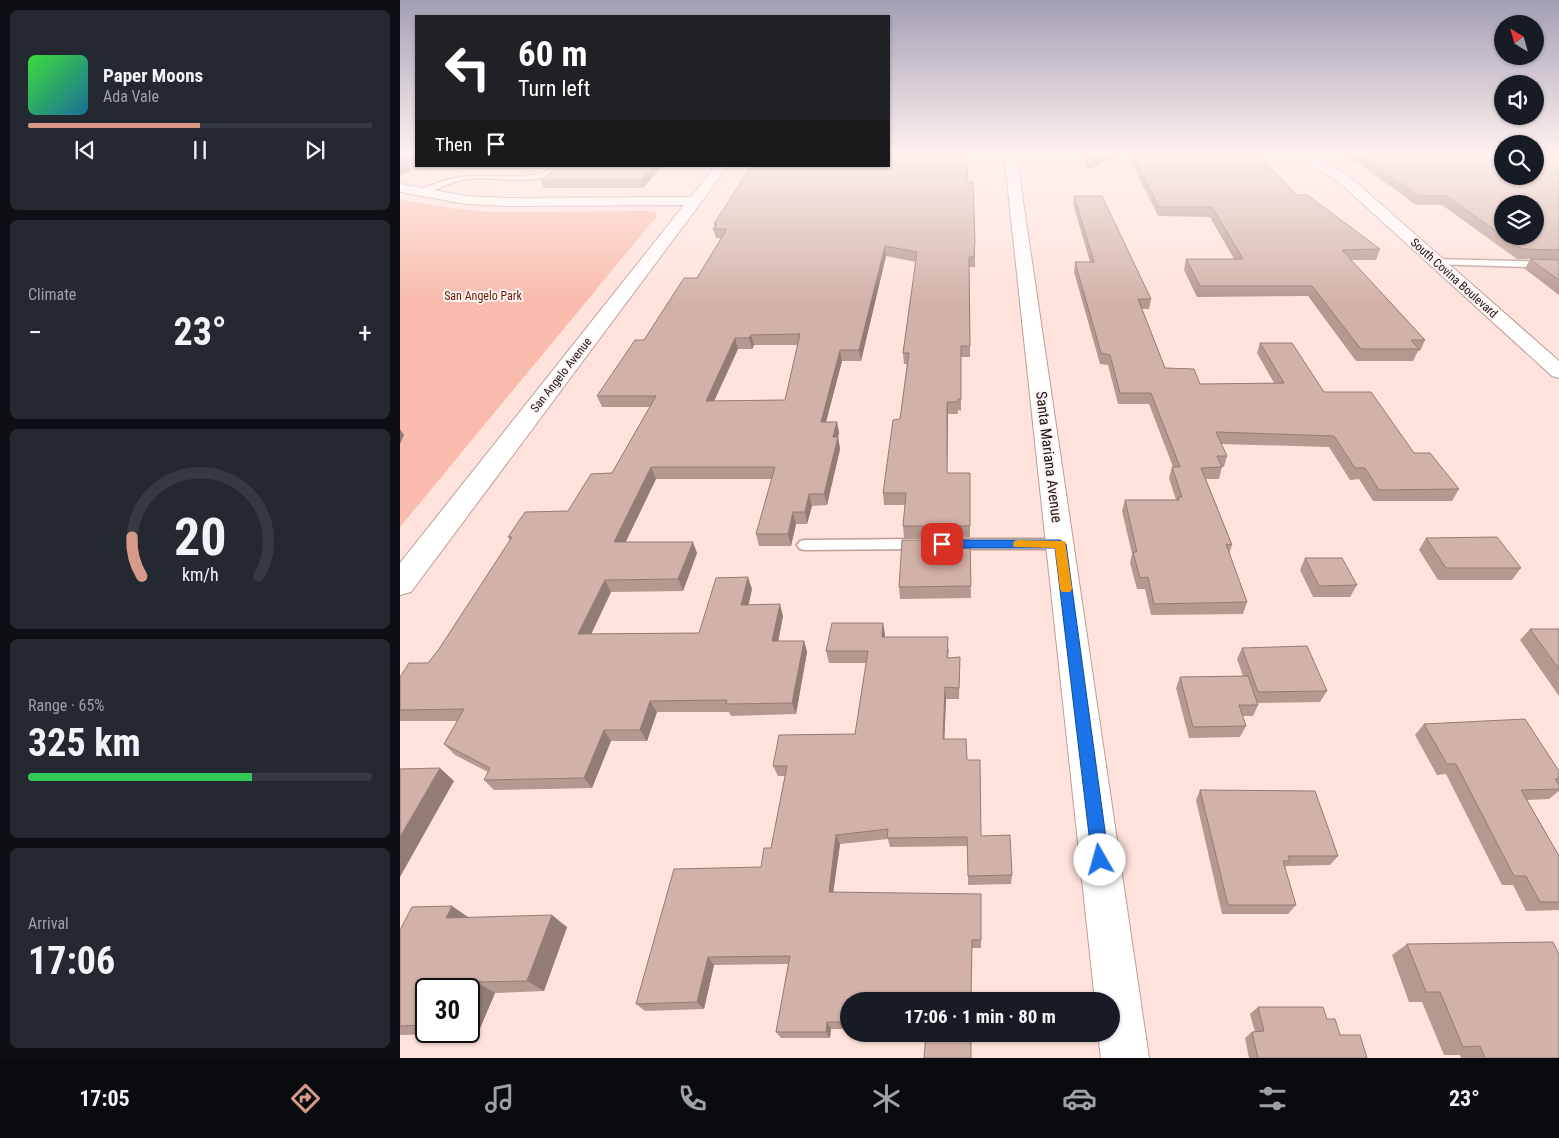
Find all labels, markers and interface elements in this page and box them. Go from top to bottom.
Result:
north arrow [1494,15,1544,65]
map controls [1494,15,1544,245]
text: 60 m [518,34,587,75]
icon: left [435,35,500,100]
text: Paper Moons [103,64,203,87]
button: sound [1494,75,1544,125]
text: Turn left [518,76,590,101]
text: Ada Vale [103,87,159,106]
icon: arrive [482,130,510,158]
text: Then [435,133,472,156]
button: search [1494,135,1544,185]
icon: previous [71,136,99,164]
icon: pause [186,136,214,164]
icon: next [301,136,329,164]
button: layers [1494,195,1544,245]
street label: South Covina Boulevard [1408,235,1500,321]
text: Climate [28,285,76,304]
park label: San Angelo Park [444,289,522,303]
text: 23° [173,310,227,354]
text: − [28,316,42,349]
text: + [358,316,372,349]
street label: San Angelo Avenue [528,335,595,415]
street label: Santa Mariana Avenue [1032,390,1066,524]
text: 20 [174,507,226,568]
pin [921,523,963,565]
icon: arrive [928,530,956,558]
text: km/h [182,564,218,585]
text: Range · 65% [28,696,104,715]
text: 325 km [28,721,141,765]
position arrow [1073,833,1125,885]
text: Arrival [28,914,69,933]
text: 17:06 [28,939,115,983]
speed limit sign: 30 [415,978,480,1043]
text: 17:06 · 1 min · 80 m [904,1005,1056,1028]
icon: directions [288,1081,323,1116]
icon: music [482,1081,517,1116]
icon: phone [675,1081,710,1116]
icon: climate [869,1081,904,1116]
icon: car [1062,1081,1097,1116]
icon: filters [1255,1081,1290,1116]
text: 17:05 [79,1086,130,1111]
text: 23° [1449,1086,1480,1111]

